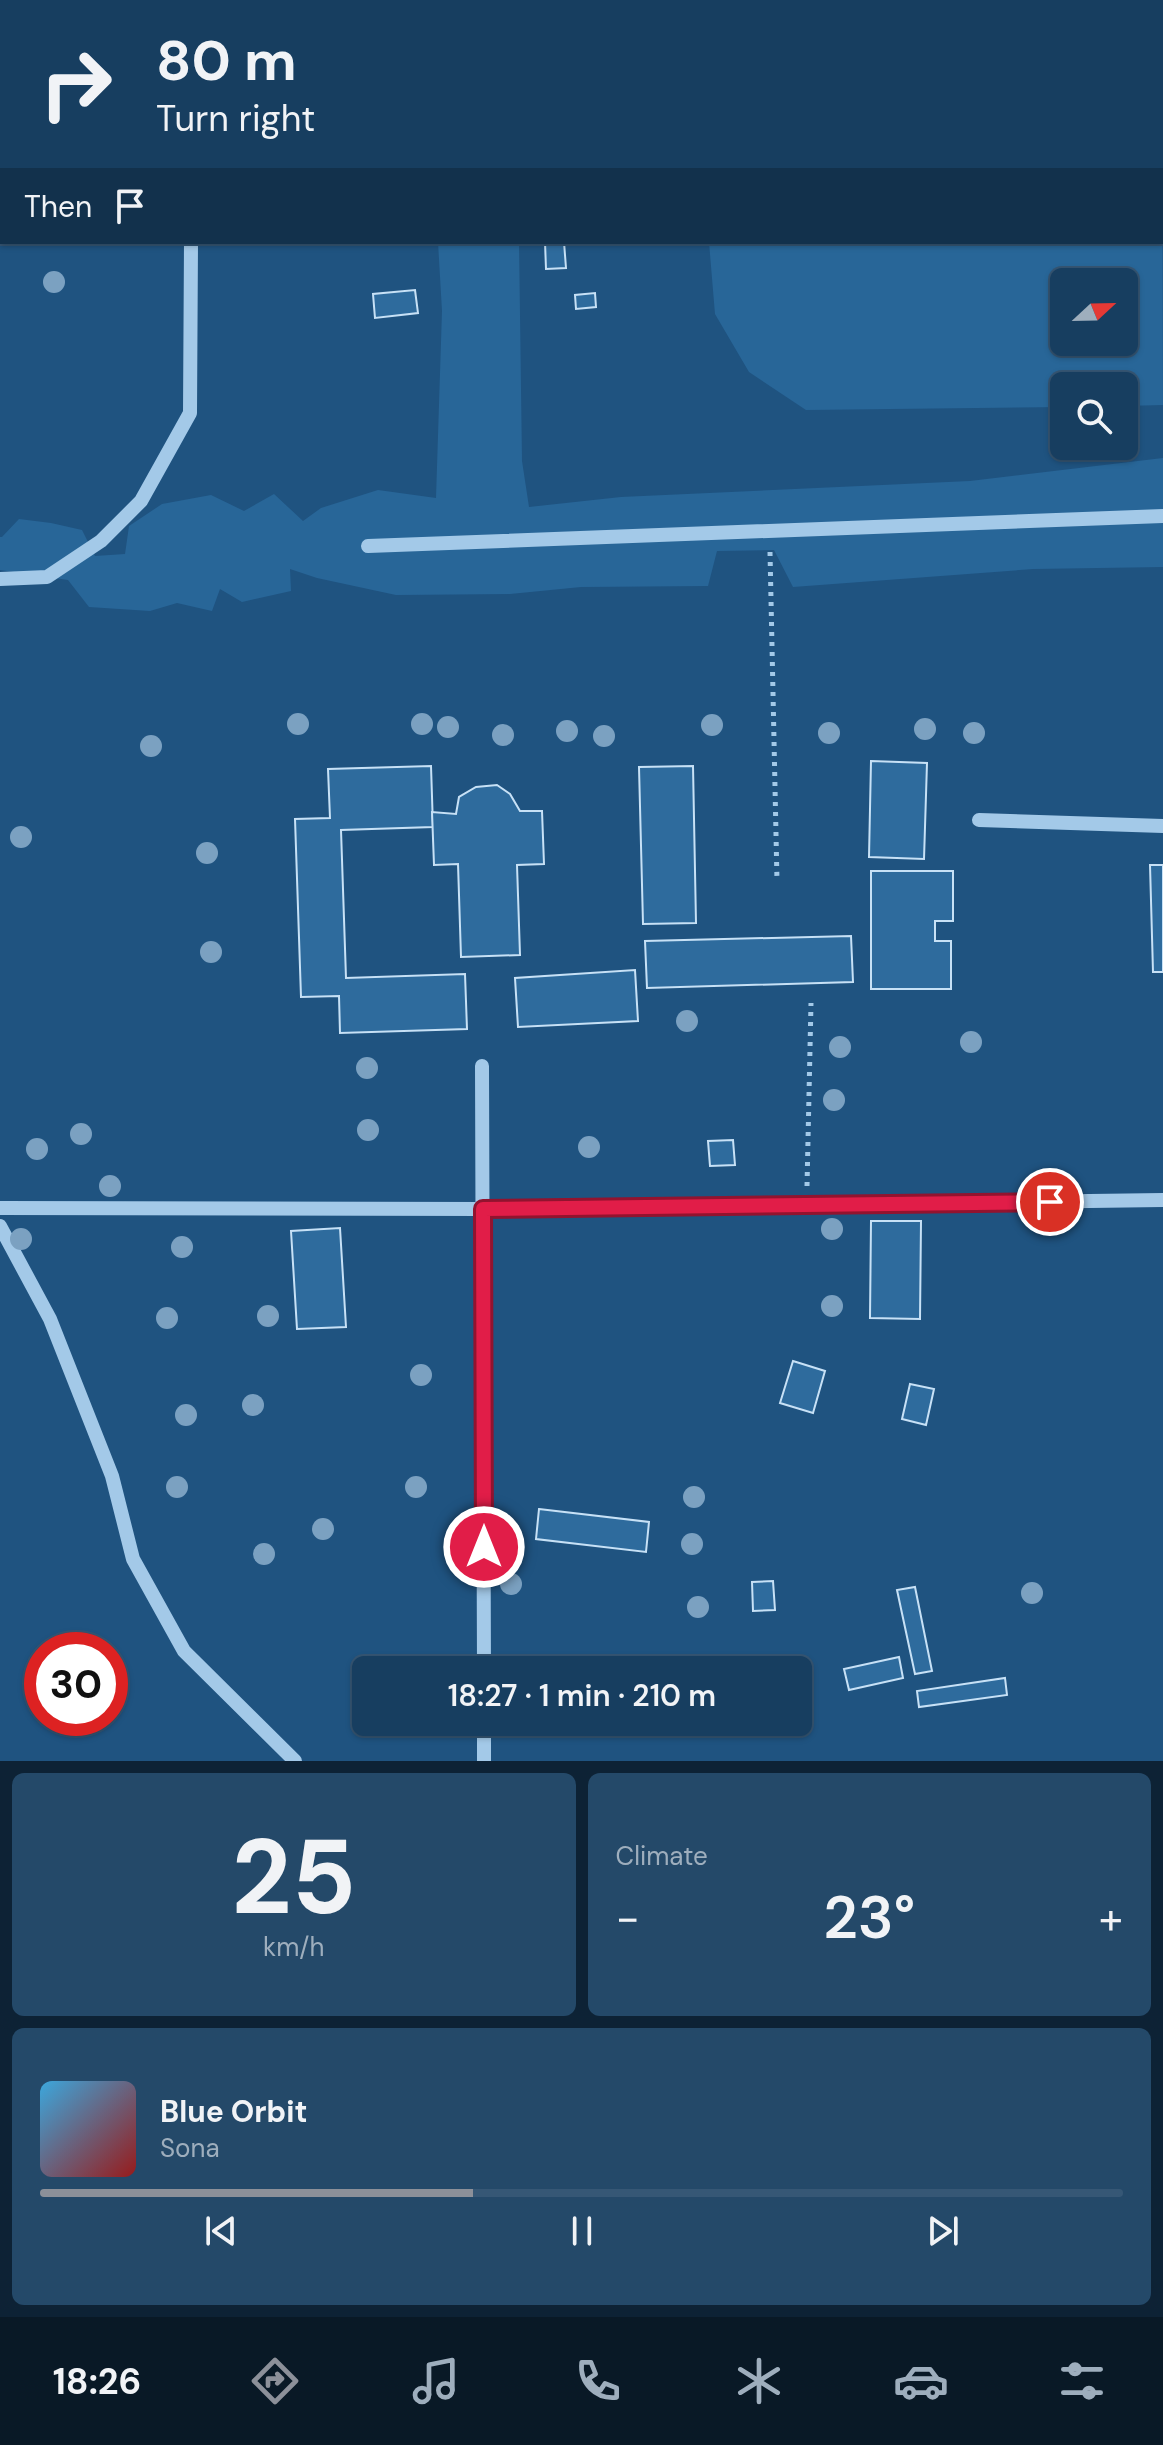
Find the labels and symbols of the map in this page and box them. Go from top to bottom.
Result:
north arrow [1050,268,1138,356]
pin [1016,1168,1084,1236]
position arrow [442,1505,526,1589]
speed limit sign: 30 [24,1632,128,1736]

